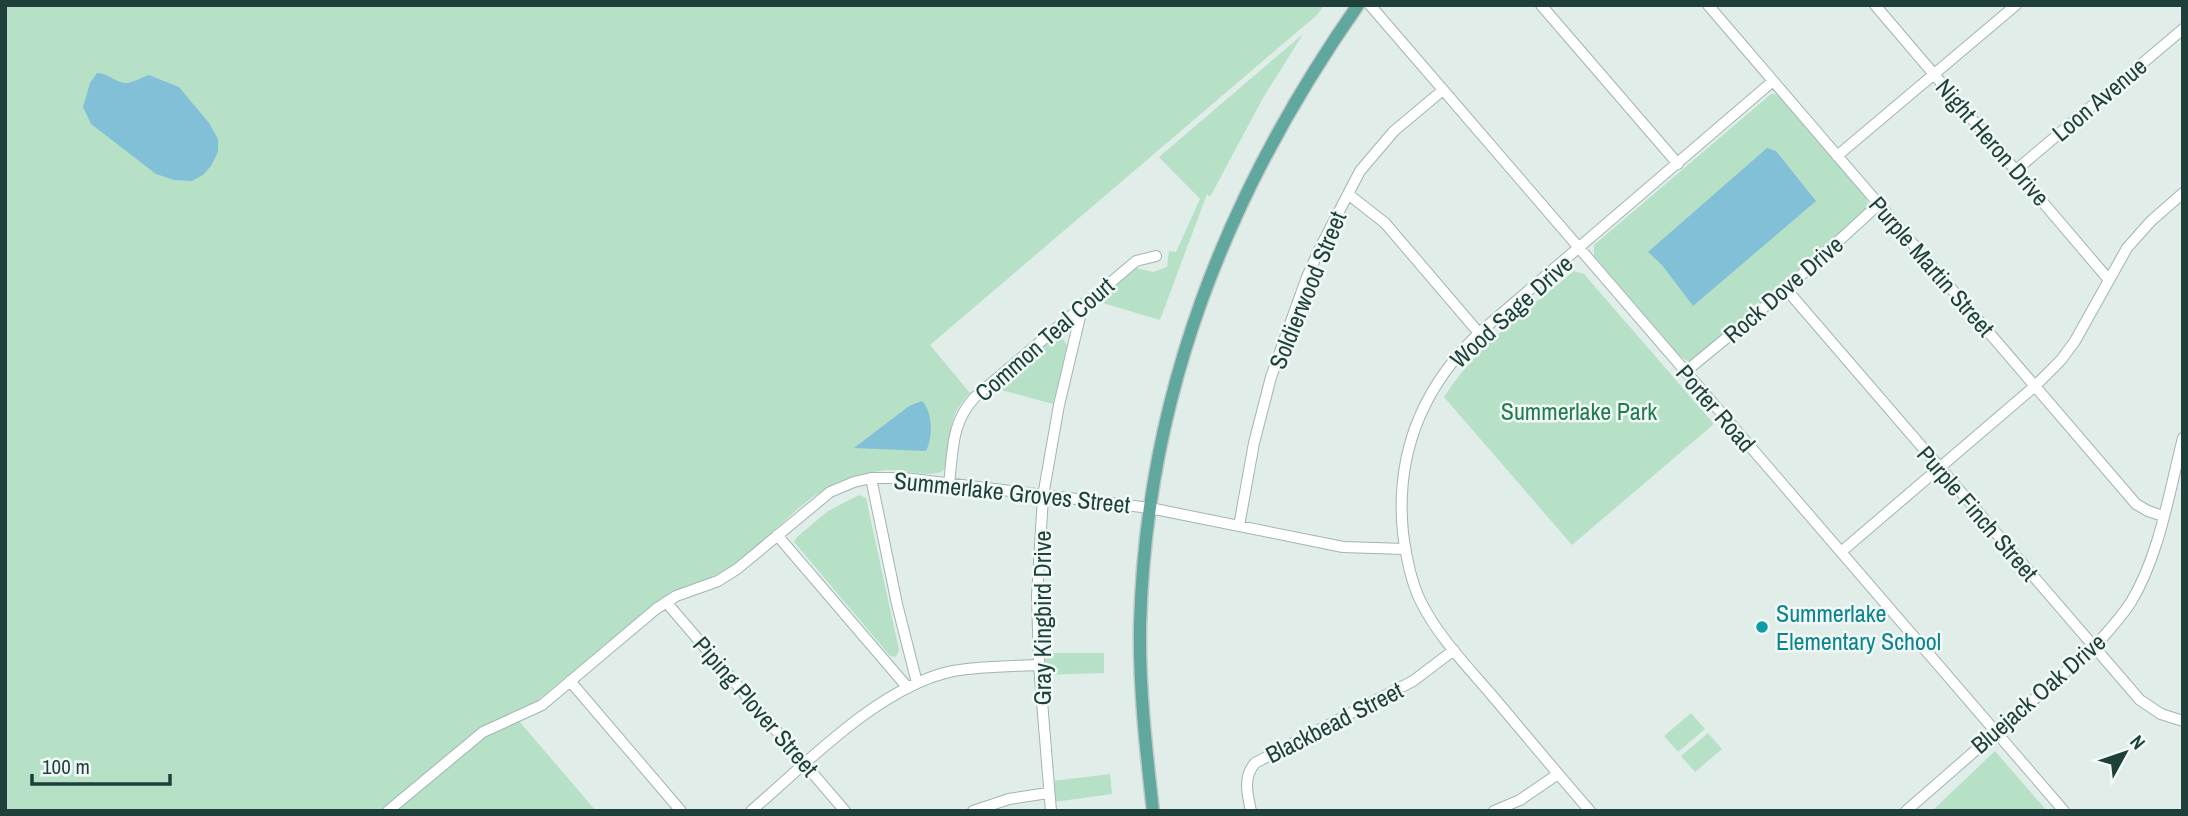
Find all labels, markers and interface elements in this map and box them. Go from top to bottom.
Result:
street label: Loon Avenue [2045,50,2153,148]
street label: Night Heron Drive [1929,72,2057,212]
street label: Purple Martin Street [1862,189,2002,343]
street label: Soldierwood Street [1261,206,1353,374]
street label: Rock Dove Drive [1716,228,1850,350]
street label: Wood Sage Drive [1443,247,1579,375]
street label: Common Teal Court [968,269,1121,408]
street label: Porter Road [1669,357,1763,459]
park label: Summerlake Park [1501,395,1657,427]
street label: Purple Finch Street [1910,439,2046,588]
street label: Summerlake Groves Street [892,464,1132,520]
street label: Gray Kingbird Drive [1026,530,1058,706]
place label: Summerlake Elementary School [1776,597,1941,657]
marker: Summerlake Elementary School [1754,619,1770,635]
street label: Bluejack Oak Drive [1964,626,2112,760]
street label: Piping Plover Street [686,629,826,783]
street label: Blackbead Street [1260,673,1409,770]
north arrow [2090,718,2160,788]
text: N [2124,729,2152,755]
scale bar [32,742,170,786]
text: 100 m [42,752,90,781]

